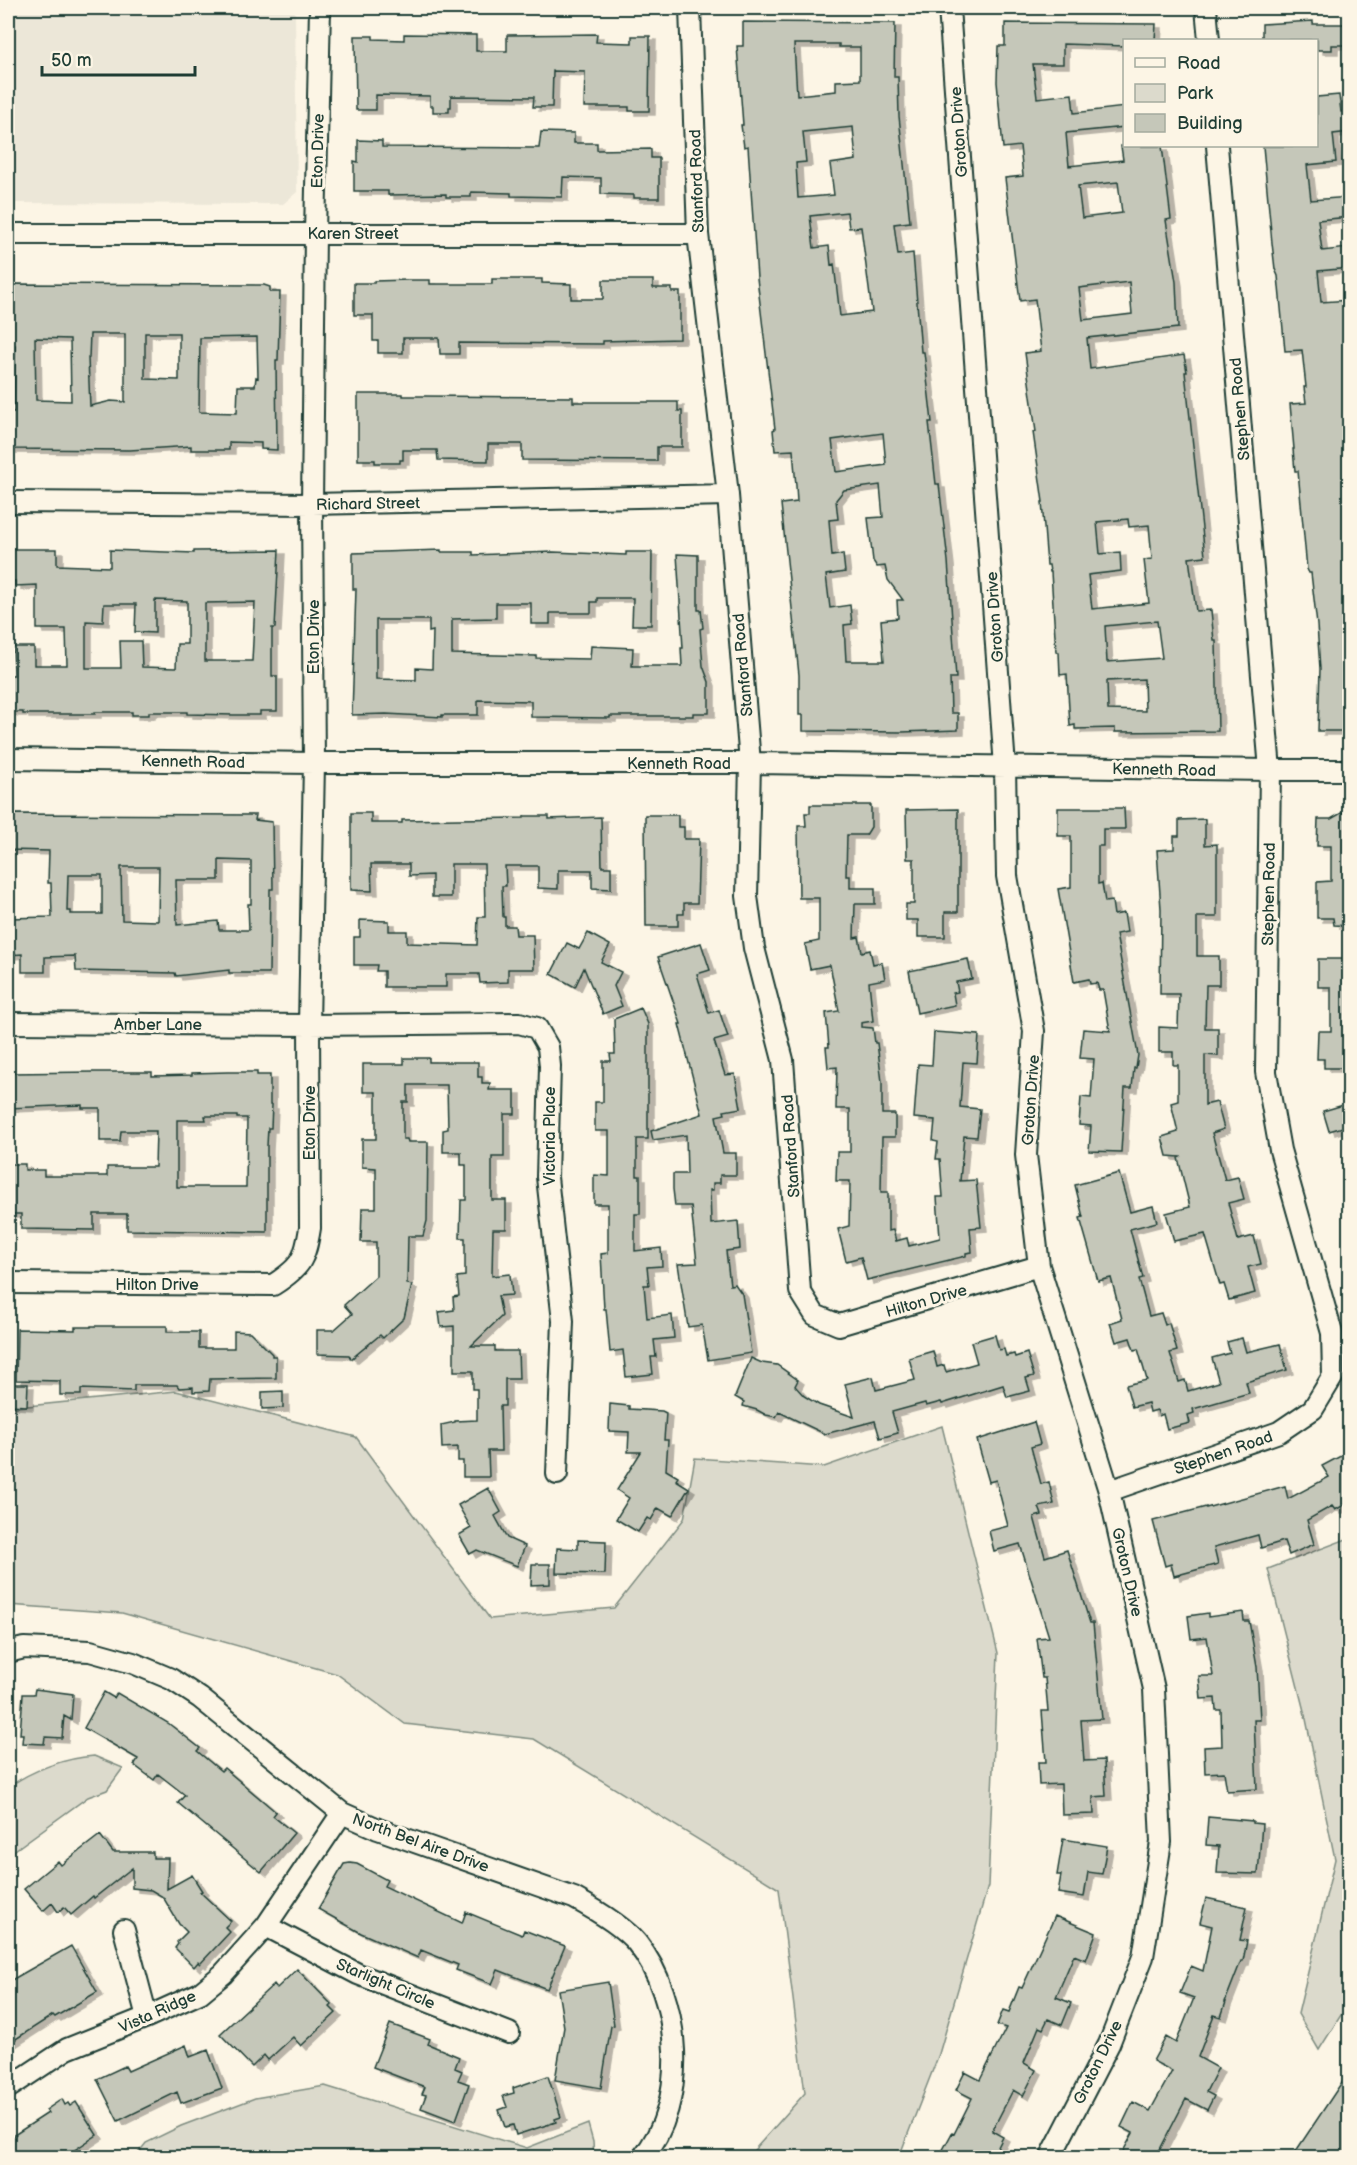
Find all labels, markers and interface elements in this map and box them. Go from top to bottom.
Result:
scale bar [42,39,195,77]
legend [1123,39,1318,147]
text: 50 m [51,50,92,71]
text: Road [1177,53,1221,74]
text: Park [1177,83,1213,104]
street label: Groton Drive [947,85,972,178]
street label: Eton Drive [308,113,329,189]
text: Building [1177,113,1243,134]
street label: Stanford Road [686,129,709,233]
street label: Karen Street [307,225,399,244]
street label: Stephen Road [1227,357,1254,461]
street label: Richard Street [316,494,420,515]
street label: Groton Drive [983,570,1008,663]
street label: Eton Drive [305,599,324,675]
street label: Stanford Road [730,613,757,717]
street label: Kenneth Road [141,752,245,773]
street label: Kenneth Road [627,755,731,774]
street label: Kenneth Road [1112,760,1216,781]
street label: Stephen Road [1259,842,1280,946]
street label: Amber Lane [114,1016,203,1035]
street label: Groton Drive [1019,1054,1044,1146]
street label: Eton Drive [301,1085,320,1161]
street label: Victoria Place [541,1086,560,1186]
street label: Stanford Road [778,1094,805,1198]
street label: Hilton Drive [115,1276,199,1295]
street label: Hilton Drive [884,1281,970,1322]
street label: Stephen Road [1172,1428,1275,1479]
street label: Groton Drive [1107,1526,1146,1619]
street label: North Bel Aire Drive [350,1810,492,1877]
street label: Starlight Circle [333,1955,438,2014]
street label: Vista Ridge [116,1987,200,2038]
street label: Groton Drive [1070,2017,1127,2108]

